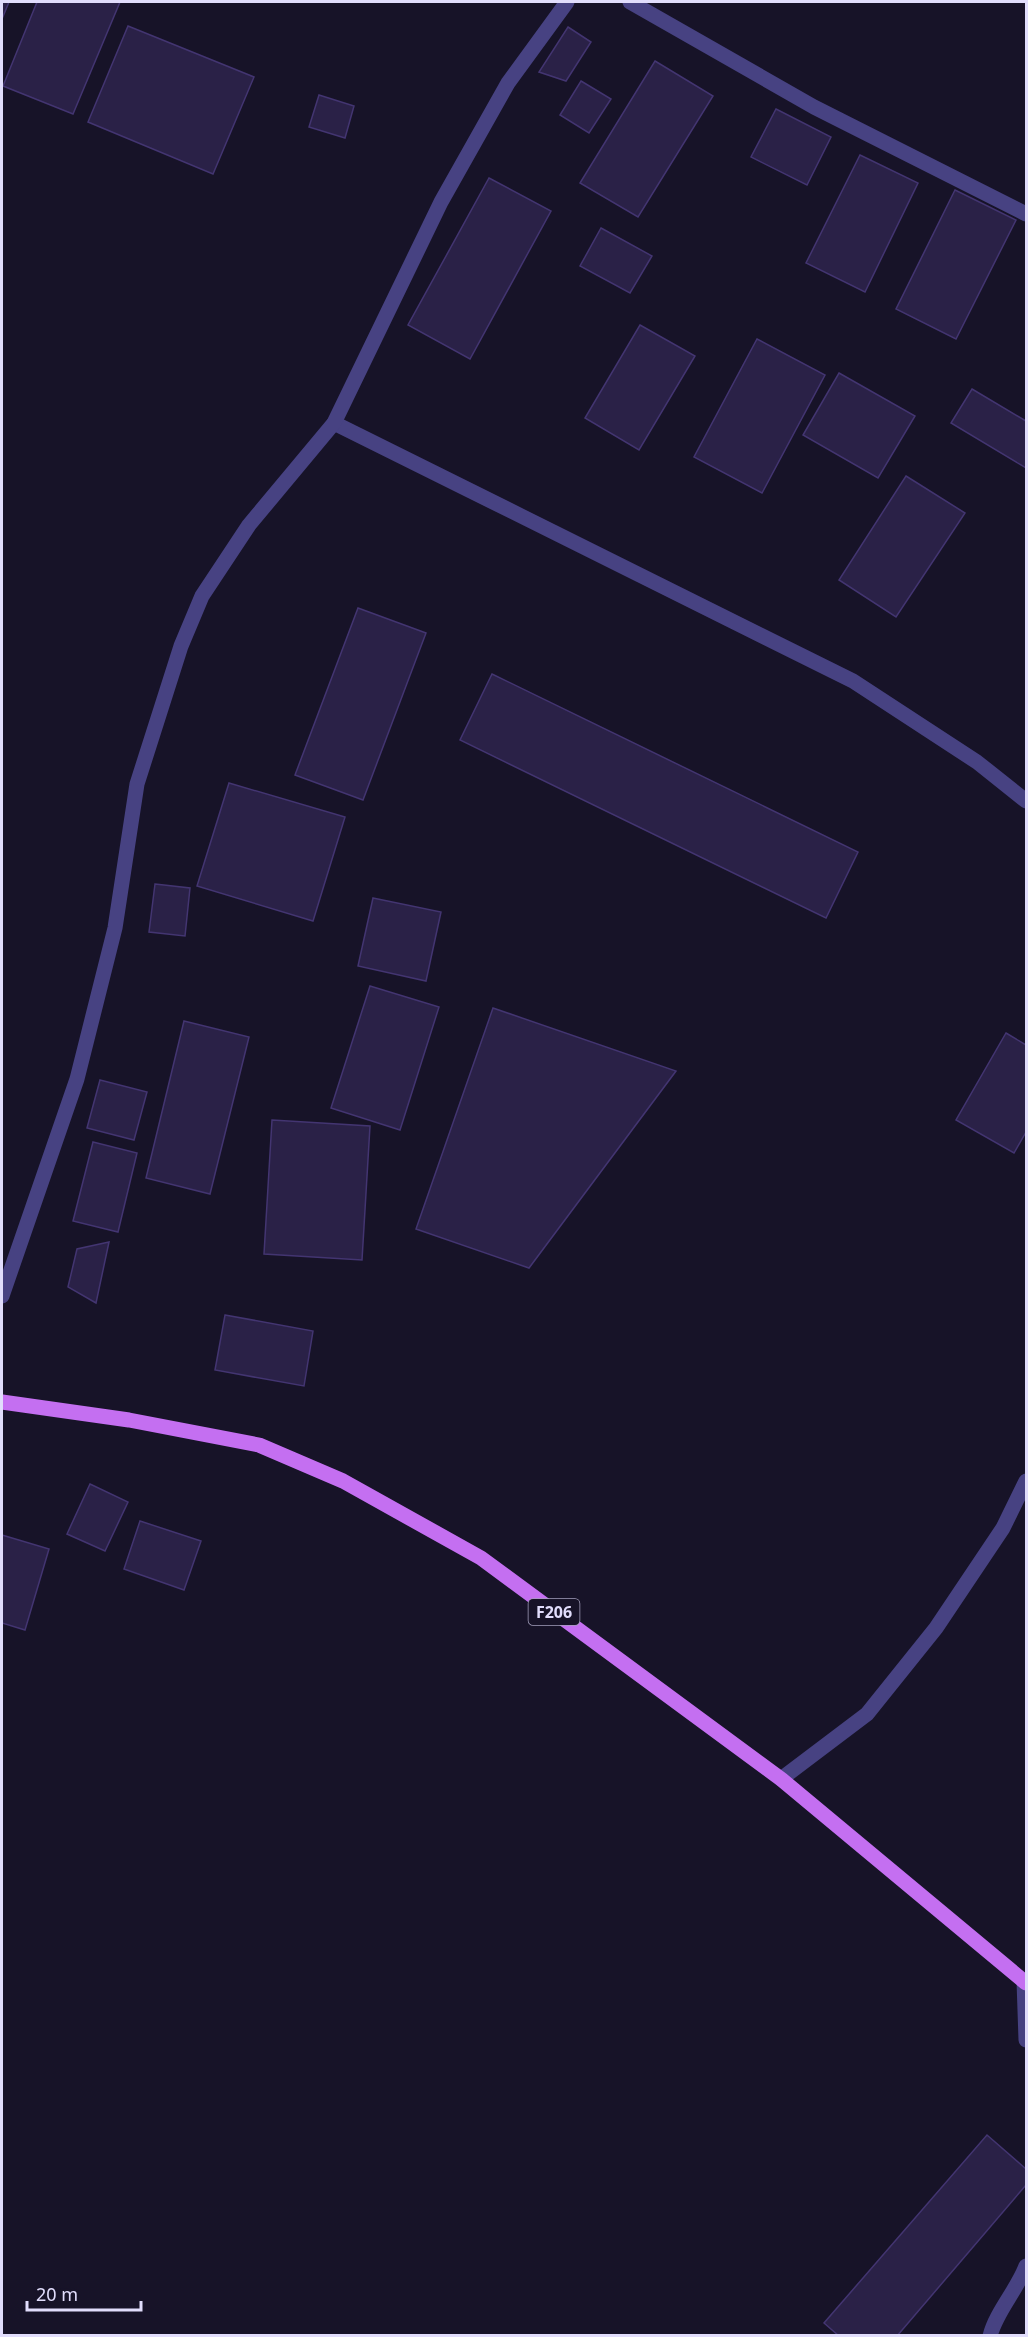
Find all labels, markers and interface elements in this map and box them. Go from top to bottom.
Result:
road number: F206 [528,1599,580,1625]
scale bar [27,2274,141,2312]
text: 20 m [36,2282,78,2306]

